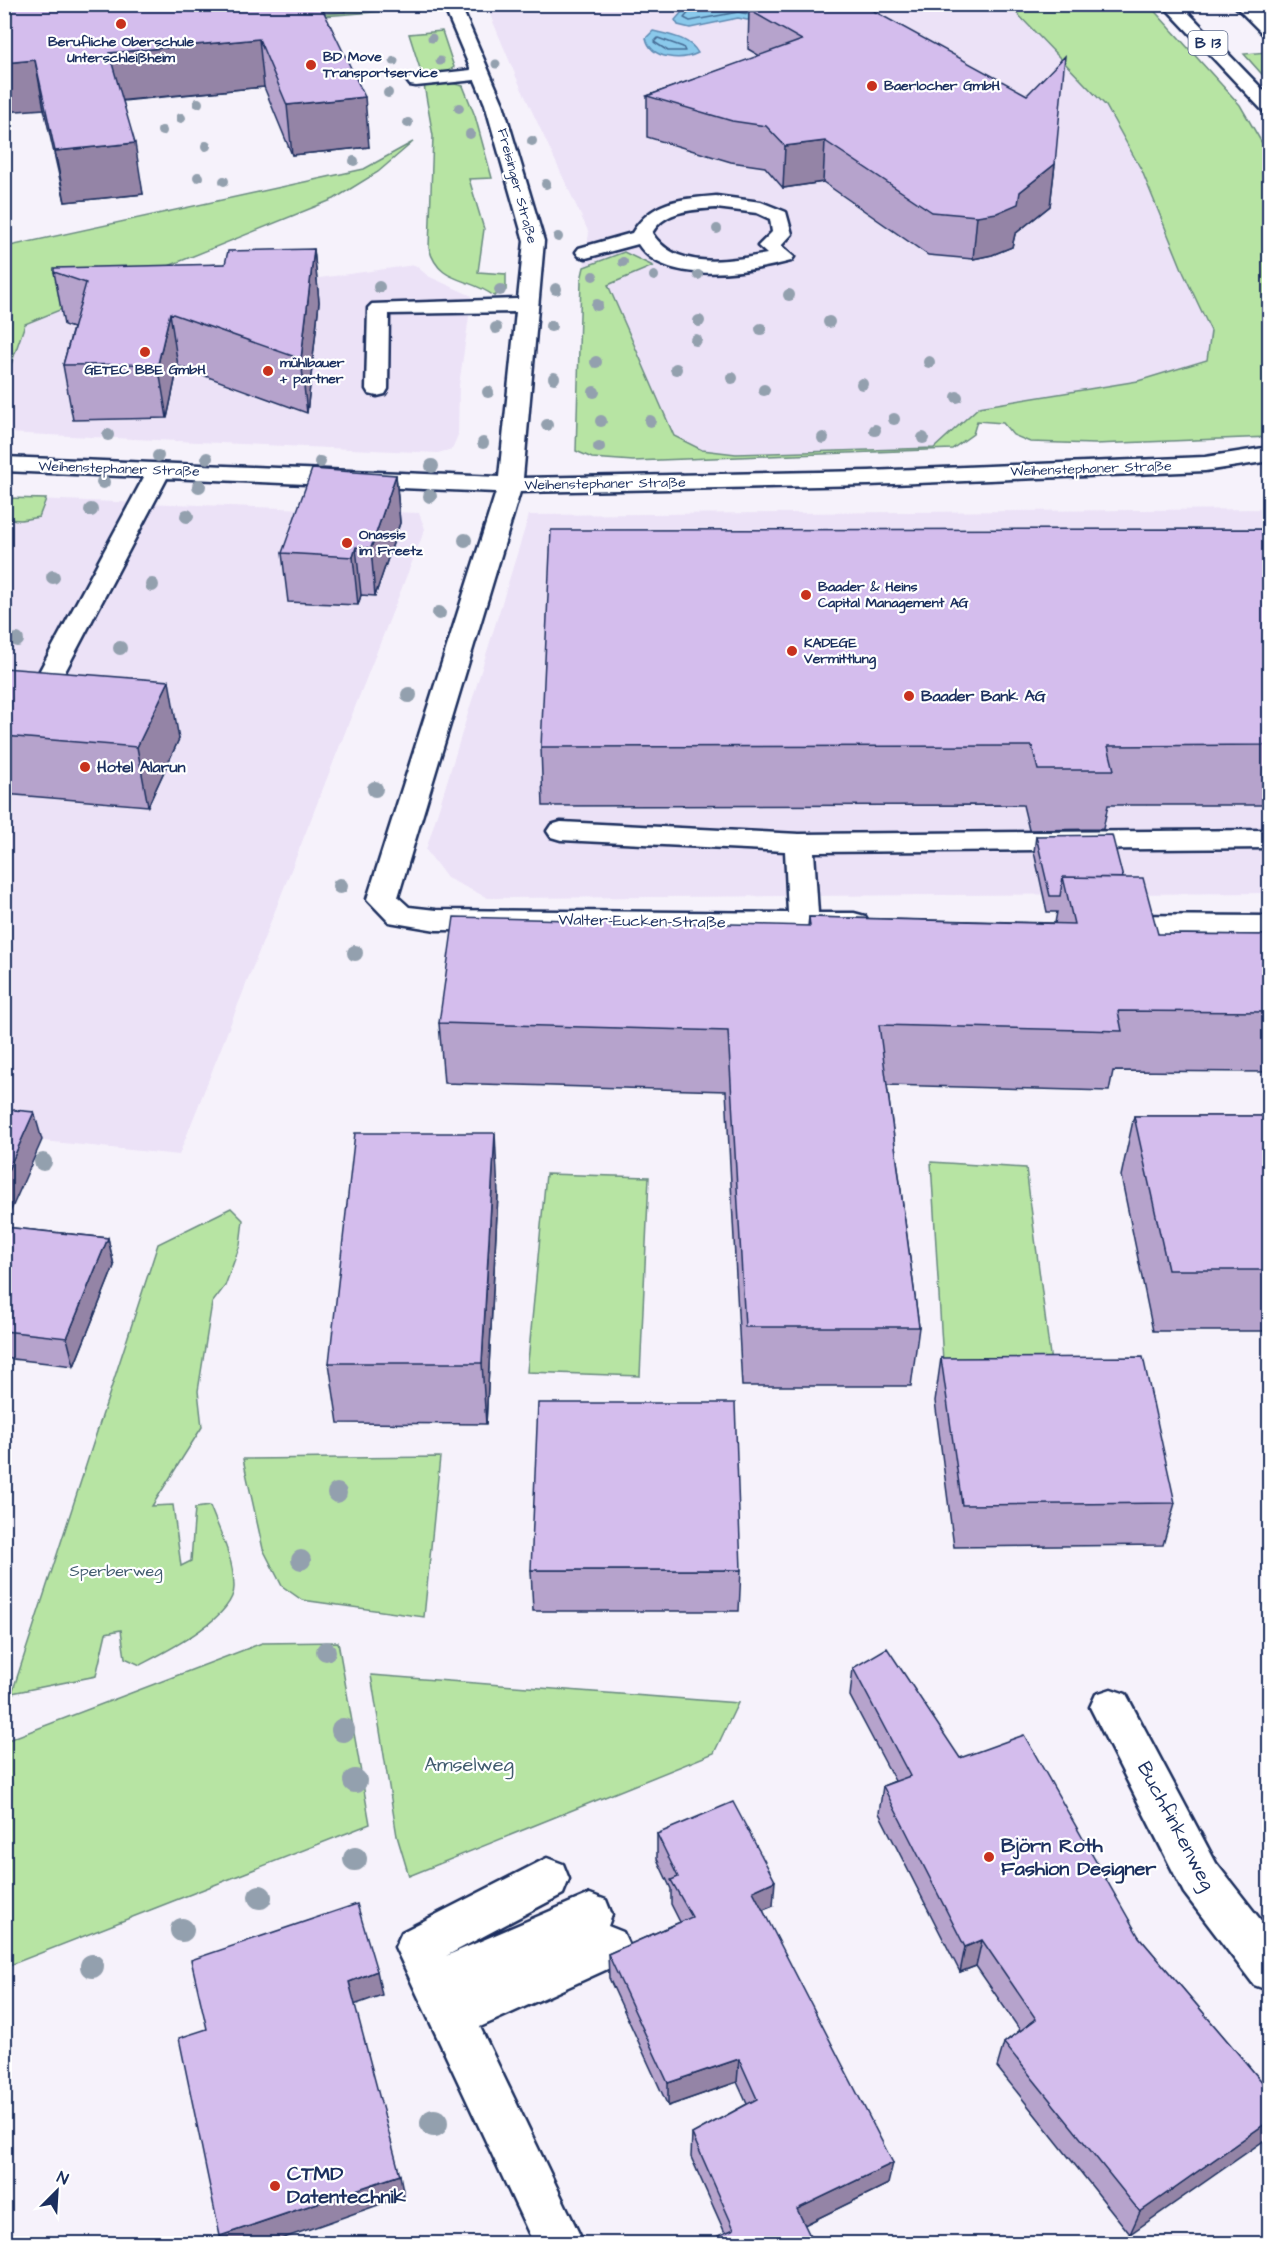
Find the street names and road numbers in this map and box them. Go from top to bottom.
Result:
road number: B 13 [1188,31,1228,55]
street label: Freisinger Straße [492,126,542,246]
street label: Weihenstephaner Straße [38,456,200,482]
street label: Weihenstephaner Straße [1010,456,1172,482]
street label: Weihenstephaner Straße [524,473,686,495]
street label: Walter-Eucken-Straße [558,909,726,933]
street label: Buchfinkenweg [1129,1757,1222,1896]

